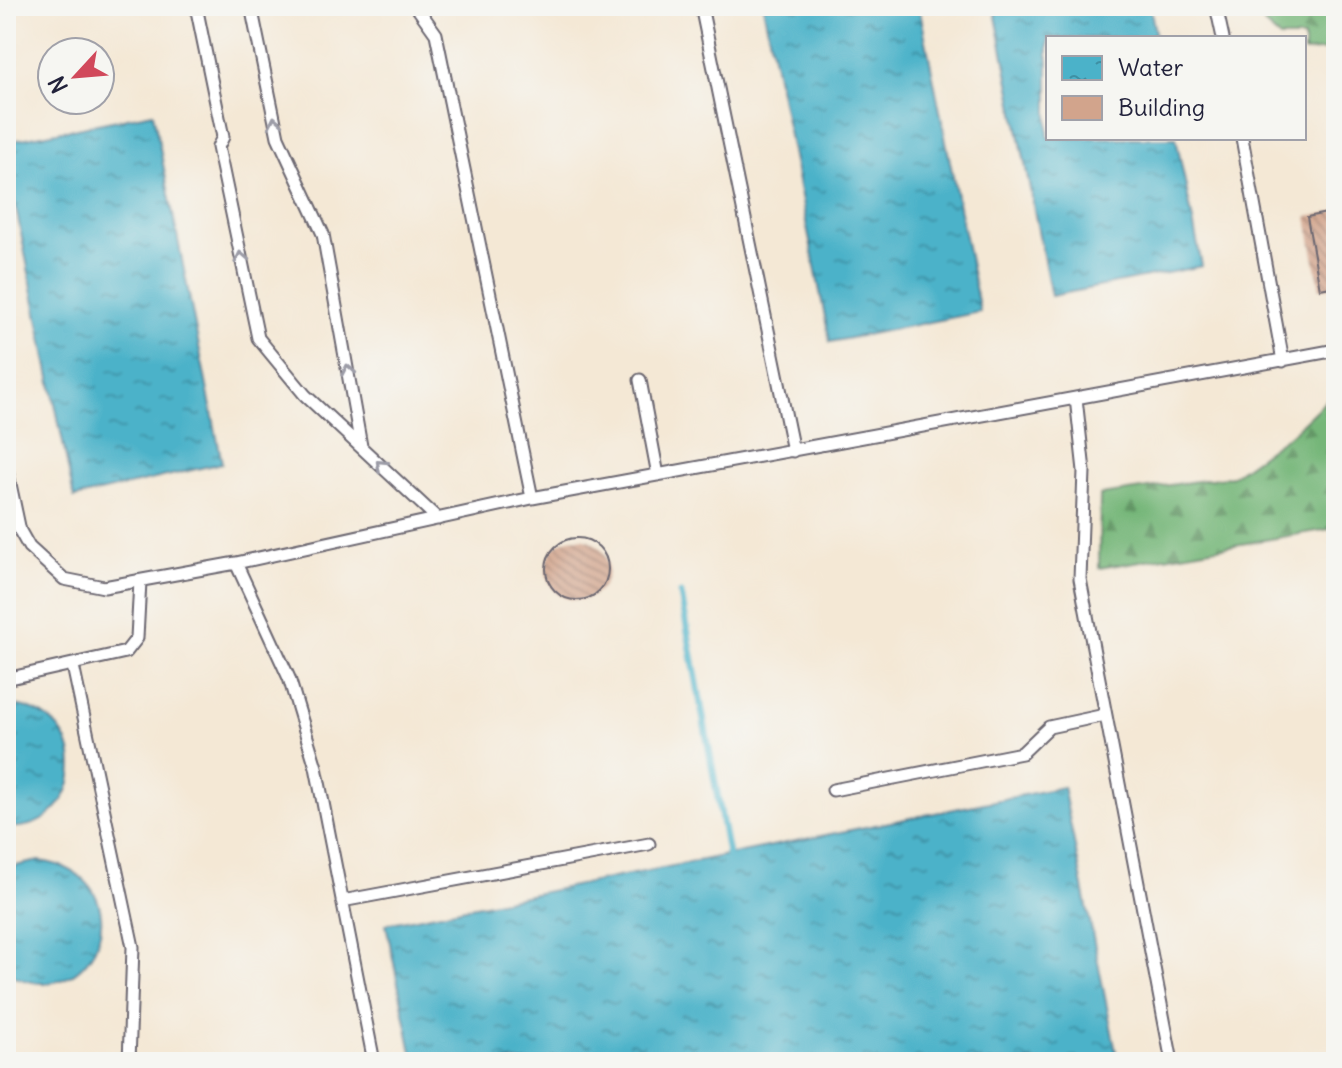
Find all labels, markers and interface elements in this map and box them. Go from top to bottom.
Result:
north arrow [36,36,116,116]
legend [1046,36,1306,140]
text: Water [1118,52,1183,82]
text: N [42,72,74,98]
text: Building [1118,92,1205,122]
one-way arrow [267,116,284,130]
one-way arrow [233,251,250,264]
one-way arrow [340,363,357,377]
one-way arrow [376,460,390,475]

